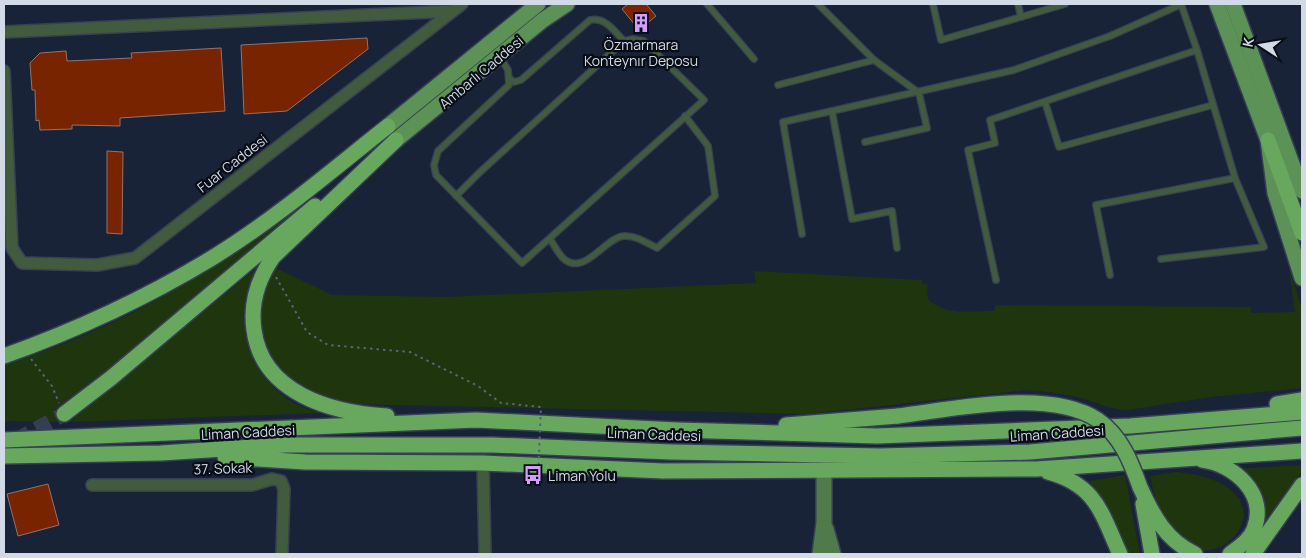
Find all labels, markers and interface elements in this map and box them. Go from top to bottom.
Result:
building icon: Özmarmara Konteynır Deposu [630,12,652,34]
north arrow [1236,20,1286,70]
street label: Ambarlı Caddesi [435,31,527,113]
place label: Özmarmara Konteynır Deposu [584,35,698,70]
text: K [1238,35,1258,49]
street label: Fuar Caddesi [193,130,271,196]
street label: Liman Caddesi [200,420,296,444]
street label: Liman Caddesi [1009,420,1105,446]
street label: Liman Caddesi [607,423,701,445]
street label: 37. Sokak [193,457,254,479]
bus stop icon: Liman Yolu [522,464,544,486]
place label: Liman Yolu [548,466,616,485]

